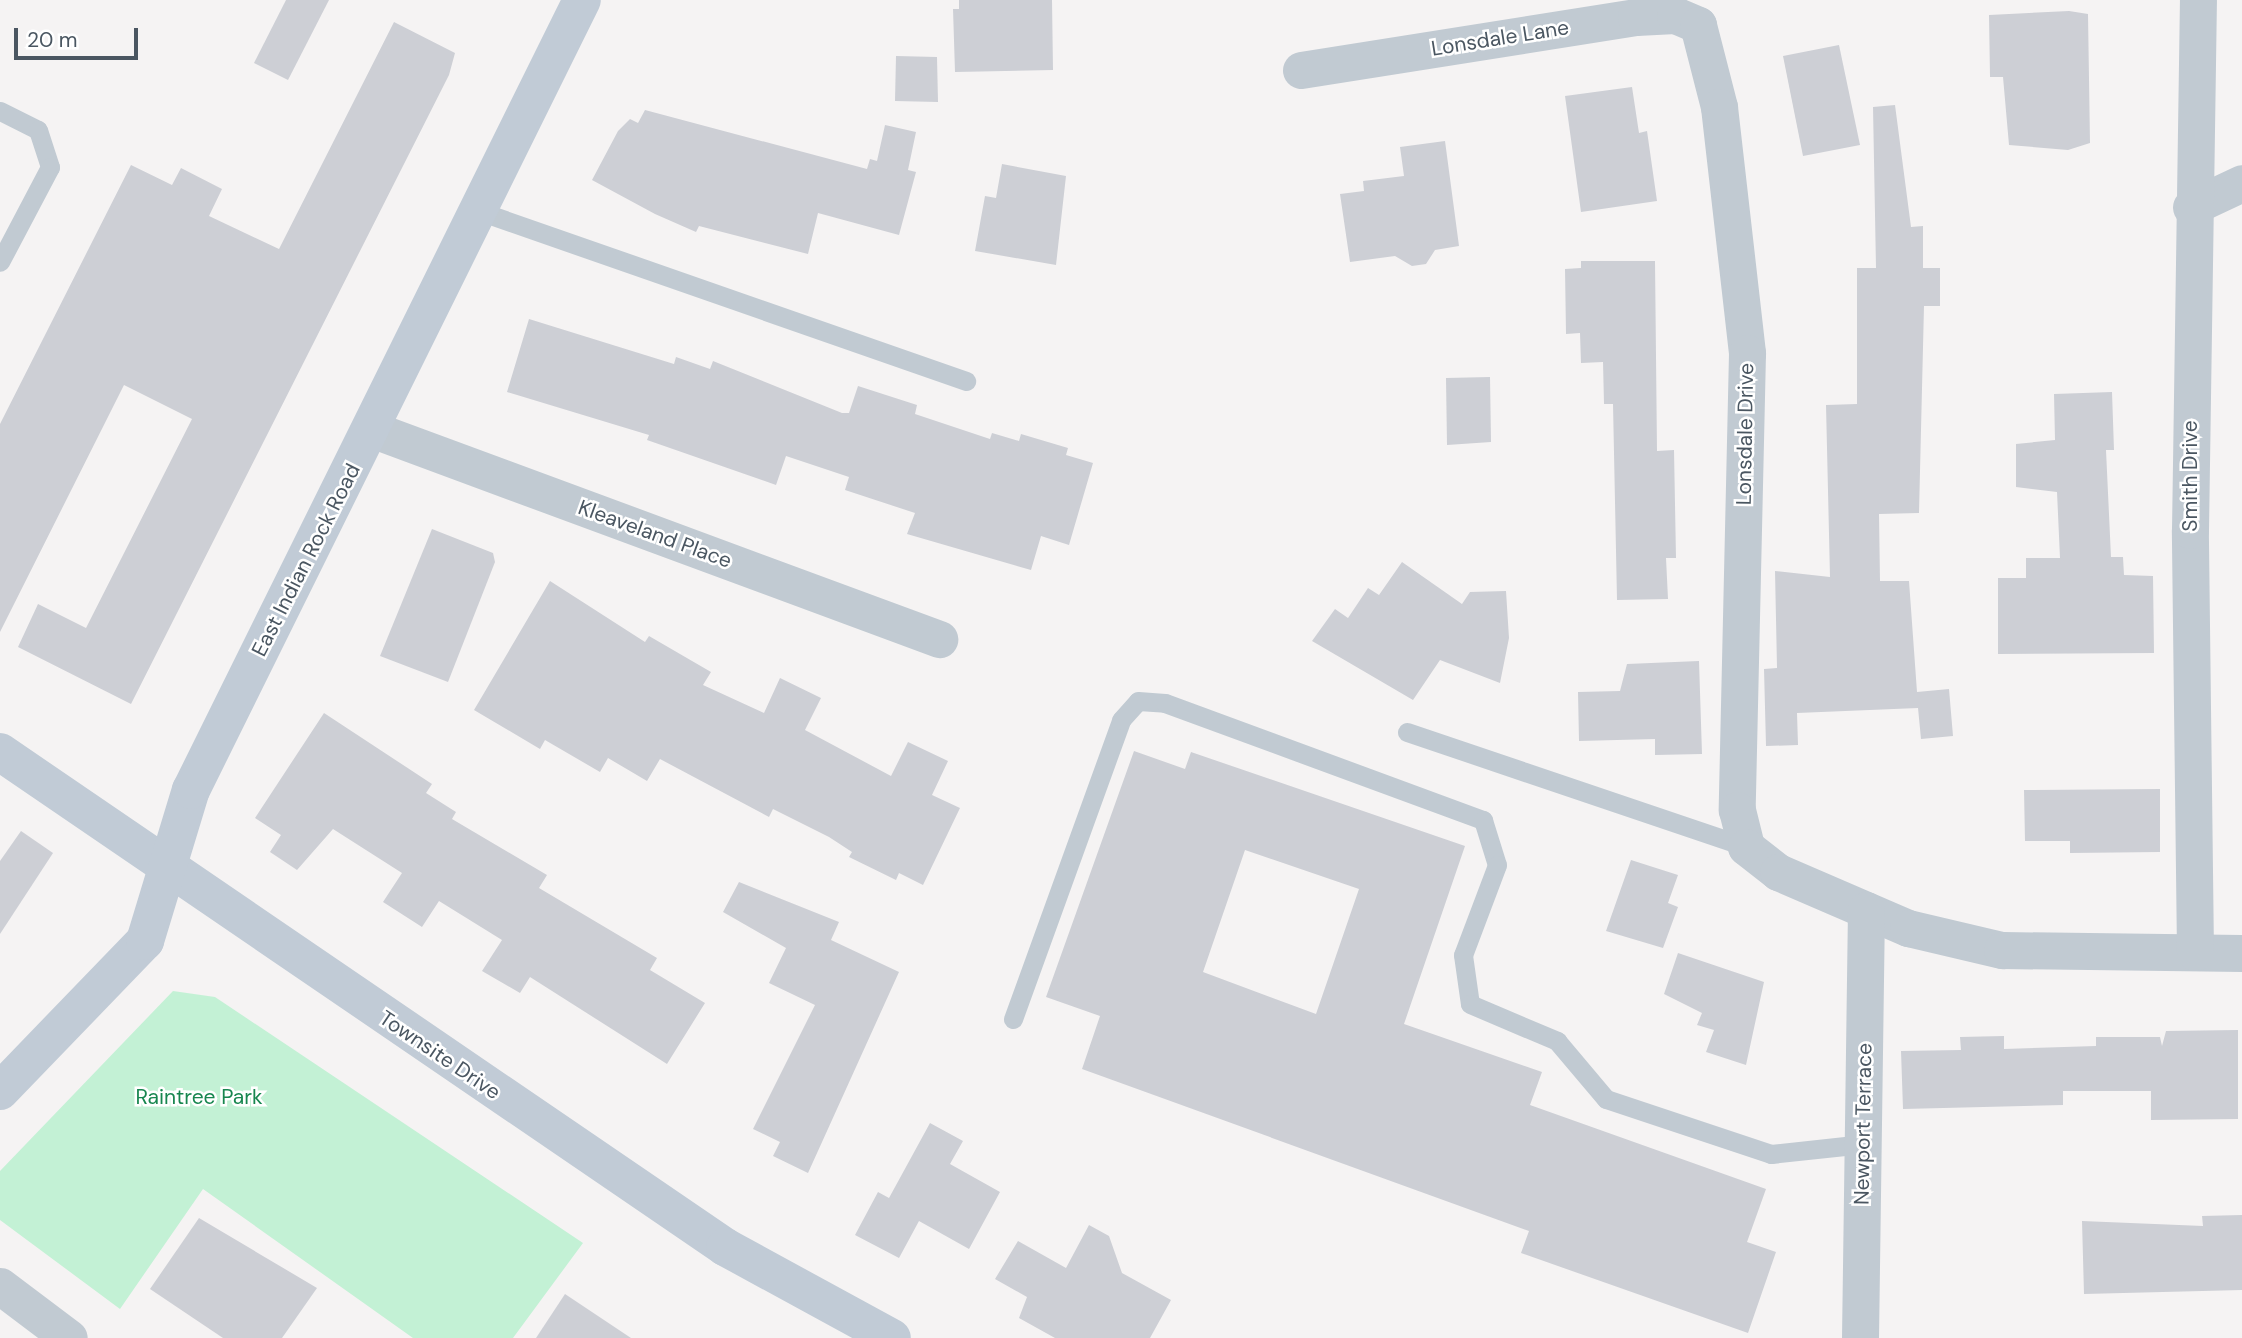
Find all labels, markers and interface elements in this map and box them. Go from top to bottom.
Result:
scale bar [18,14,142,58]
street label: Lonsdale Lane [1429,15,1571,61]
text: 20 m [27,26,78,54]
street label: Lonsdale Drive [1731,363,1759,505]
street label: Smith Drive [2177,420,2203,532]
street label: East Indian Rock Road [246,459,366,661]
street label: Kleaveland Place [575,495,735,573]
street label: Townsite Drive [375,1005,505,1105]
street label: Newport Terrace [1849,1043,1877,1205]
park label: Raintree Park [135,1084,263,1110]

